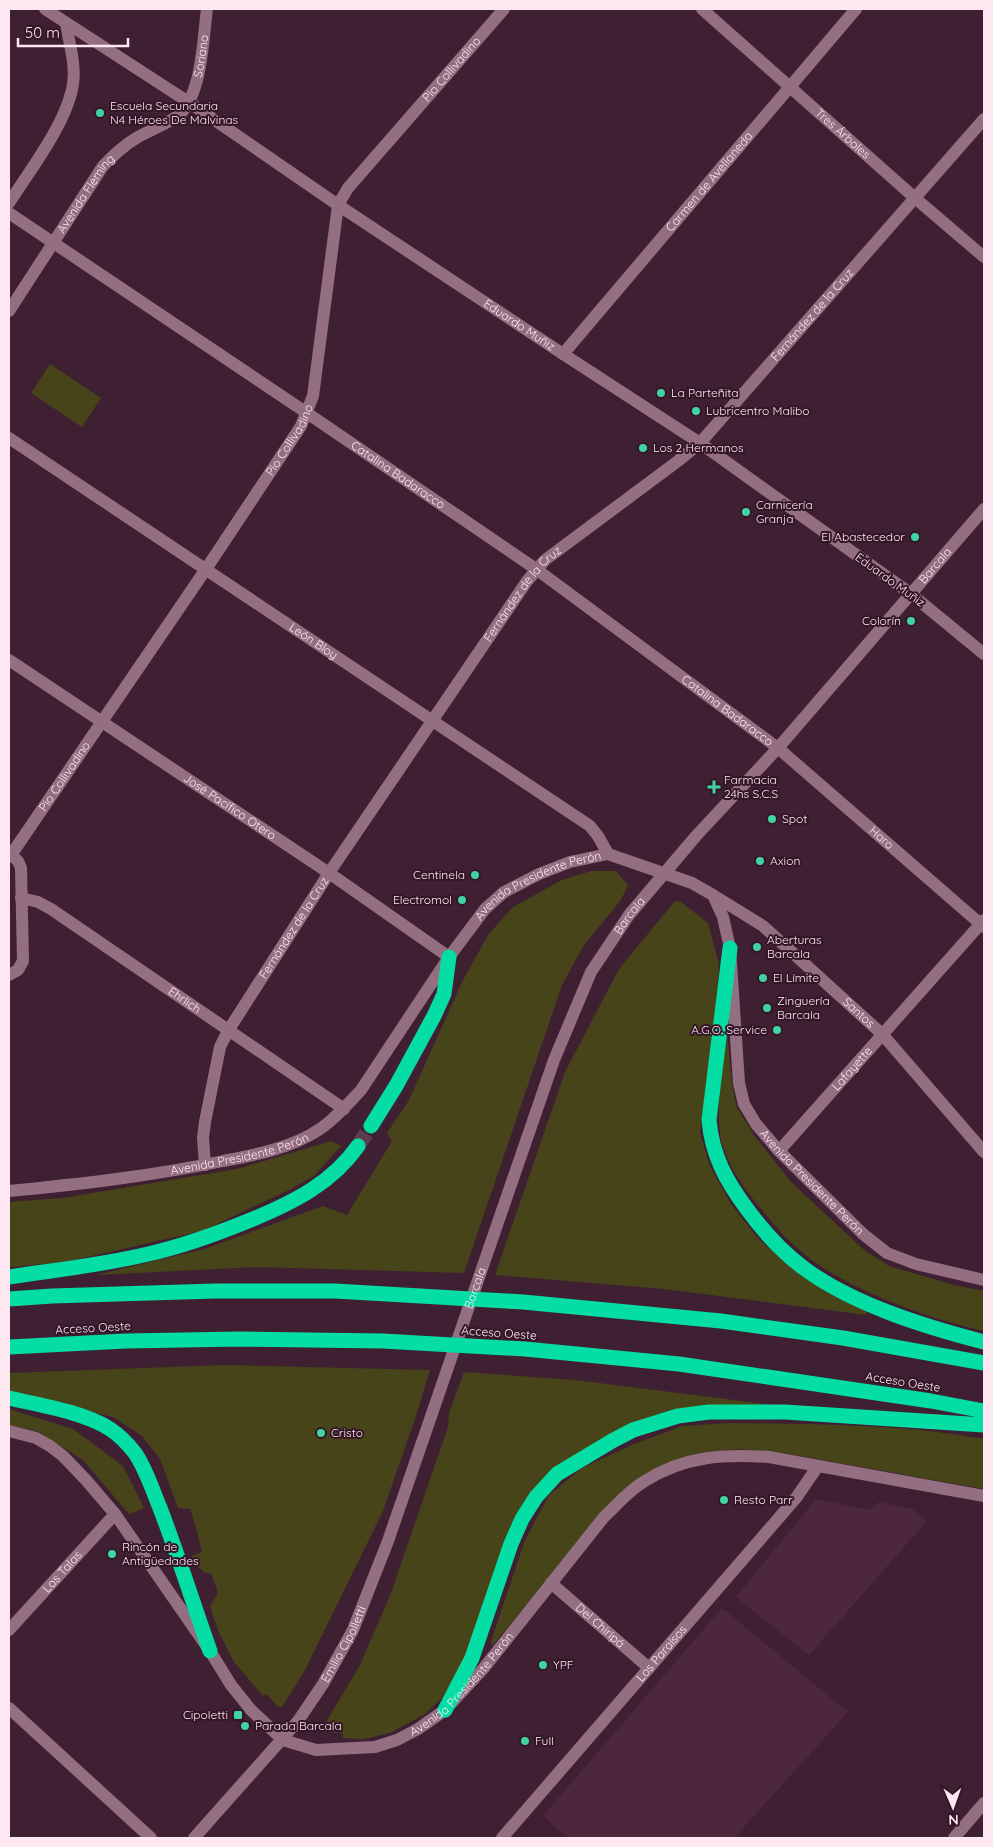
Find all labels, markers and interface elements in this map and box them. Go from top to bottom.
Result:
scale bar [18,15,128,47]
text: 50 m [25,23,60,42]
street label: Pio Collivadino [419,33,483,104]
street label: Soriano [190,34,211,79]
place label: Escuela Secundaria N4 Héroes De Malvinas [110,98,239,127]
street label: Tres Árboles [812,105,874,162]
marker: Escuela Secundaria N4 Héroes De Malvinas [94,107,106,119]
street label: Carmen de Avellaneda [662,128,756,235]
street label: Avenida Fleming [53,151,117,236]
street label: Fernández de la Cruz [767,265,857,364]
street label: Eduardo Muñiz [481,296,558,354]
place label: La Parteñita [671,385,739,400]
marker: La Parteñita [655,387,667,399]
street label: Pio Collivadino [262,402,316,479]
place label: Lubricentro Malibo [706,403,810,418]
marker: Lubricentro Malibo [690,405,702,417]
street label: Catalina Badaracco [348,437,448,512]
place label: Los 2 Hermanos [653,440,744,455]
marker: Los 2 Hermanos [637,442,649,454]
place label: Carnicería Granja [756,497,813,526]
marker: Carnicería Granja [740,506,752,518]
place label: El Abastecedor [821,529,905,544]
marker: El Abastecedor [909,531,921,543]
street label: Fernández de la Cruz [480,542,564,644]
street label: Barcala [915,544,955,587]
street label: Eduardo Muñiz [853,549,928,610]
place label: Colorín [862,613,901,628]
marker: Colorín [905,615,917,627]
street label: León Bloy [287,619,341,662]
street label: Catalina Badaracco [679,671,777,749]
street label: Pio Collivadino [35,738,93,814]
street label: José Pacífico Otero [181,770,279,843]
place label: Farmacia 24hs S.C.S [724,772,778,801]
marker: Farmacia 24hs S.C.S [708,781,720,793]
place label: Spot [782,811,807,826]
marker: Spot [766,813,778,825]
street label: Haro [866,823,897,852]
street label: Avenida Presidente Perón [471,848,602,923]
place label: Axion [770,853,800,868]
marker: Axion [754,855,766,867]
place label: Centinela [413,867,465,882]
marker: Centinela [469,869,481,881]
street label: Fernández de la Cruz [255,874,332,981]
place label: Electromol [393,892,452,907]
marker: Electromol [456,894,468,906]
street label: Barcala [610,894,648,937]
place label: Aberturas Barcala [767,932,822,961]
marker: Aberturas Barcala [751,941,763,953]
place label: El Límite [773,970,819,985]
marker: El Límite [757,972,769,984]
street label: Ehrlich [166,983,204,1016]
place label: Zinguería Barcala [777,993,830,1022]
street label: Santos [840,994,878,1031]
marker: Zinguería Barcala [761,1002,773,1014]
place label: A.G.O. Service [691,1022,767,1037]
marker: A.G.O. Service [771,1024,783,1036]
street label: Lafayette [828,1043,875,1093]
street label: Avenida Presidente Perón [757,1126,867,1238]
street label: Avenida Presidente Perón [169,1129,311,1178]
street label: Barcala [461,1265,489,1311]
street label: Acceso Oeste [55,1318,131,1337]
street label: Acceso Oeste [461,1322,537,1343]
street label: Acceso Oeste [865,1368,942,1395]
place label: Cristo [331,1425,363,1440]
marker: Cristo [315,1427,327,1439]
place label: Resto Parr [734,1492,793,1507]
marker: Resto Parr [718,1494,730,1506]
place label: Rincón de Antigüedades [122,1539,199,1568]
street label: Los Talas [39,1547,85,1595]
marker: Rincón de Antigüedades [106,1548,118,1560]
street label: Del Chiripá [573,1600,628,1651]
street label: Emilio Cipolletti [317,1604,369,1685]
street label: Los Paraísos [633,1622,690,1684]
street label: Avenida Presidente Perón [407,1629,516,1739]
place label: YPF [553,1657,574,1672]
marker: YPF [537,1659,549,1671]
place label: Cipoletti [183,1707,228,1722]
marker: Cipoletti [232,1709,244,1721]
place label: Parada Barcala [255,1718,342,1733]
marker: Parada Barcala [239,1720,251,1732]
place label: Full [535,1733,554,1748]
marker: Full [519,1735,531,1747]
north arrow [928,1782,978,1832]
text: N [948,1811,959,1829]

